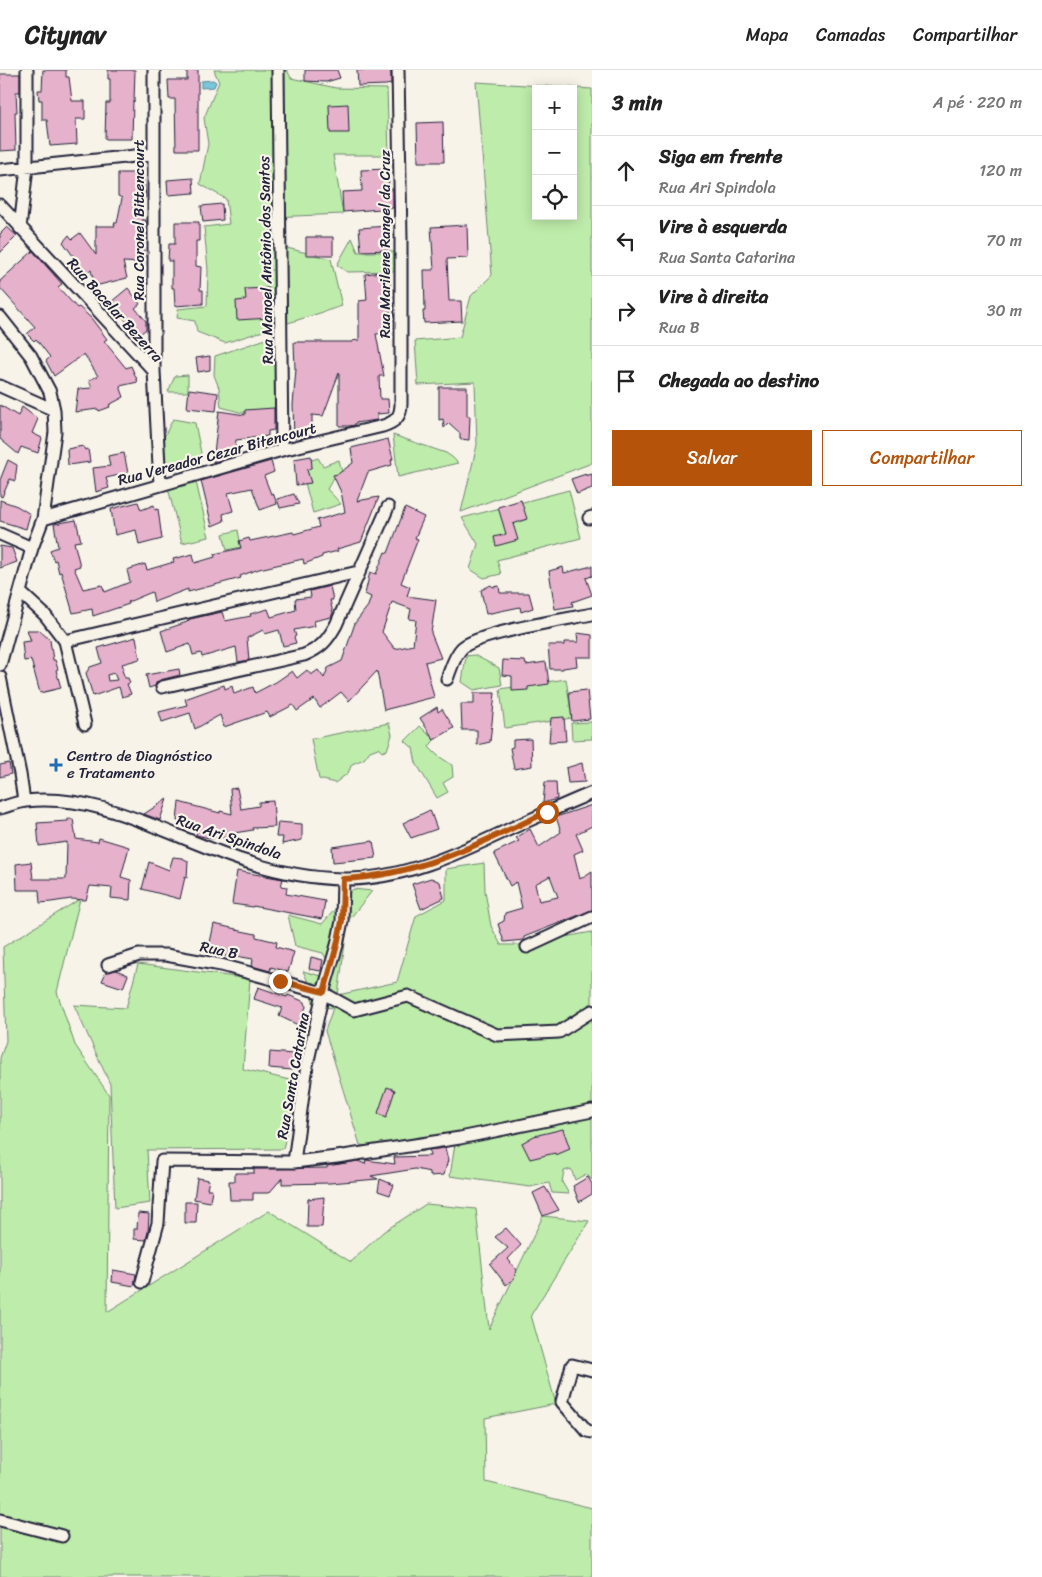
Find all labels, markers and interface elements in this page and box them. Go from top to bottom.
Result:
text: Citynav [25,14,106,56]
text: Mapa [746,19,788,51]
text: Camadas [816,19,885,51]
text: Compartilhar [913,19,1017,51]
text: 3 min [612,84,662,122]
map controls [532,85,577,220]
button: + [532,85,577,130]
text: A pé · 220 m [933,88,1022,117]
button: − [532,130,577,175]
street label: Rua Coronel Bittencourt [126,139,152,300]
text: Siga em frente [659,140,782,173]
street label: Rua Marilene Rangel da Cruz [372,149,398,338]
street label: Rua Manoel Antônio dos Santos [251,156,281,364]
text: 120 m [979,156,1022,185]
icon: ahead [612,157,640,185]
text: Rua Ari Spindola [659,173,776,202]
button: locate [532,175,577,220]
text: Vire à esquerda [659,210,787,243]
text: 70 m [986,226,1022,255]
icon: left [612,227,640,255]
text: Rua Santa Catarina [659,243,795,272]
street label: Rua Bacelar Bezerra [60,251,170,369]
text: Vire à direita [659,280,768,313]
text: 30 m [987,296,1022,325]
icon: right [612,297,640,325]
text: Rua B [659,313,700,342]
text: Chegada ao destino [659,364,819,397]
icon: arrive [612,367,640,395]
street label: Rua Vereador Cezar Bitencourt [115,415,320,493]
button: Salvar [612,430,812,486]
button: Compartilhar [822,430,1022,486]
place label: Centro de Diagnóstico e Tratamento [67,743,212,786]
marker: Centro de Diagnóstico e Tratamento [49,758,63,772]
route start [536,801,559,824]
street label: Rua Ari Spindola [173,807,285,867]
street label: Rua B [198,933,241,967]
route end [269,970,292,993]
street label: Rua Santa Catarina [269,1010,317,1141]

